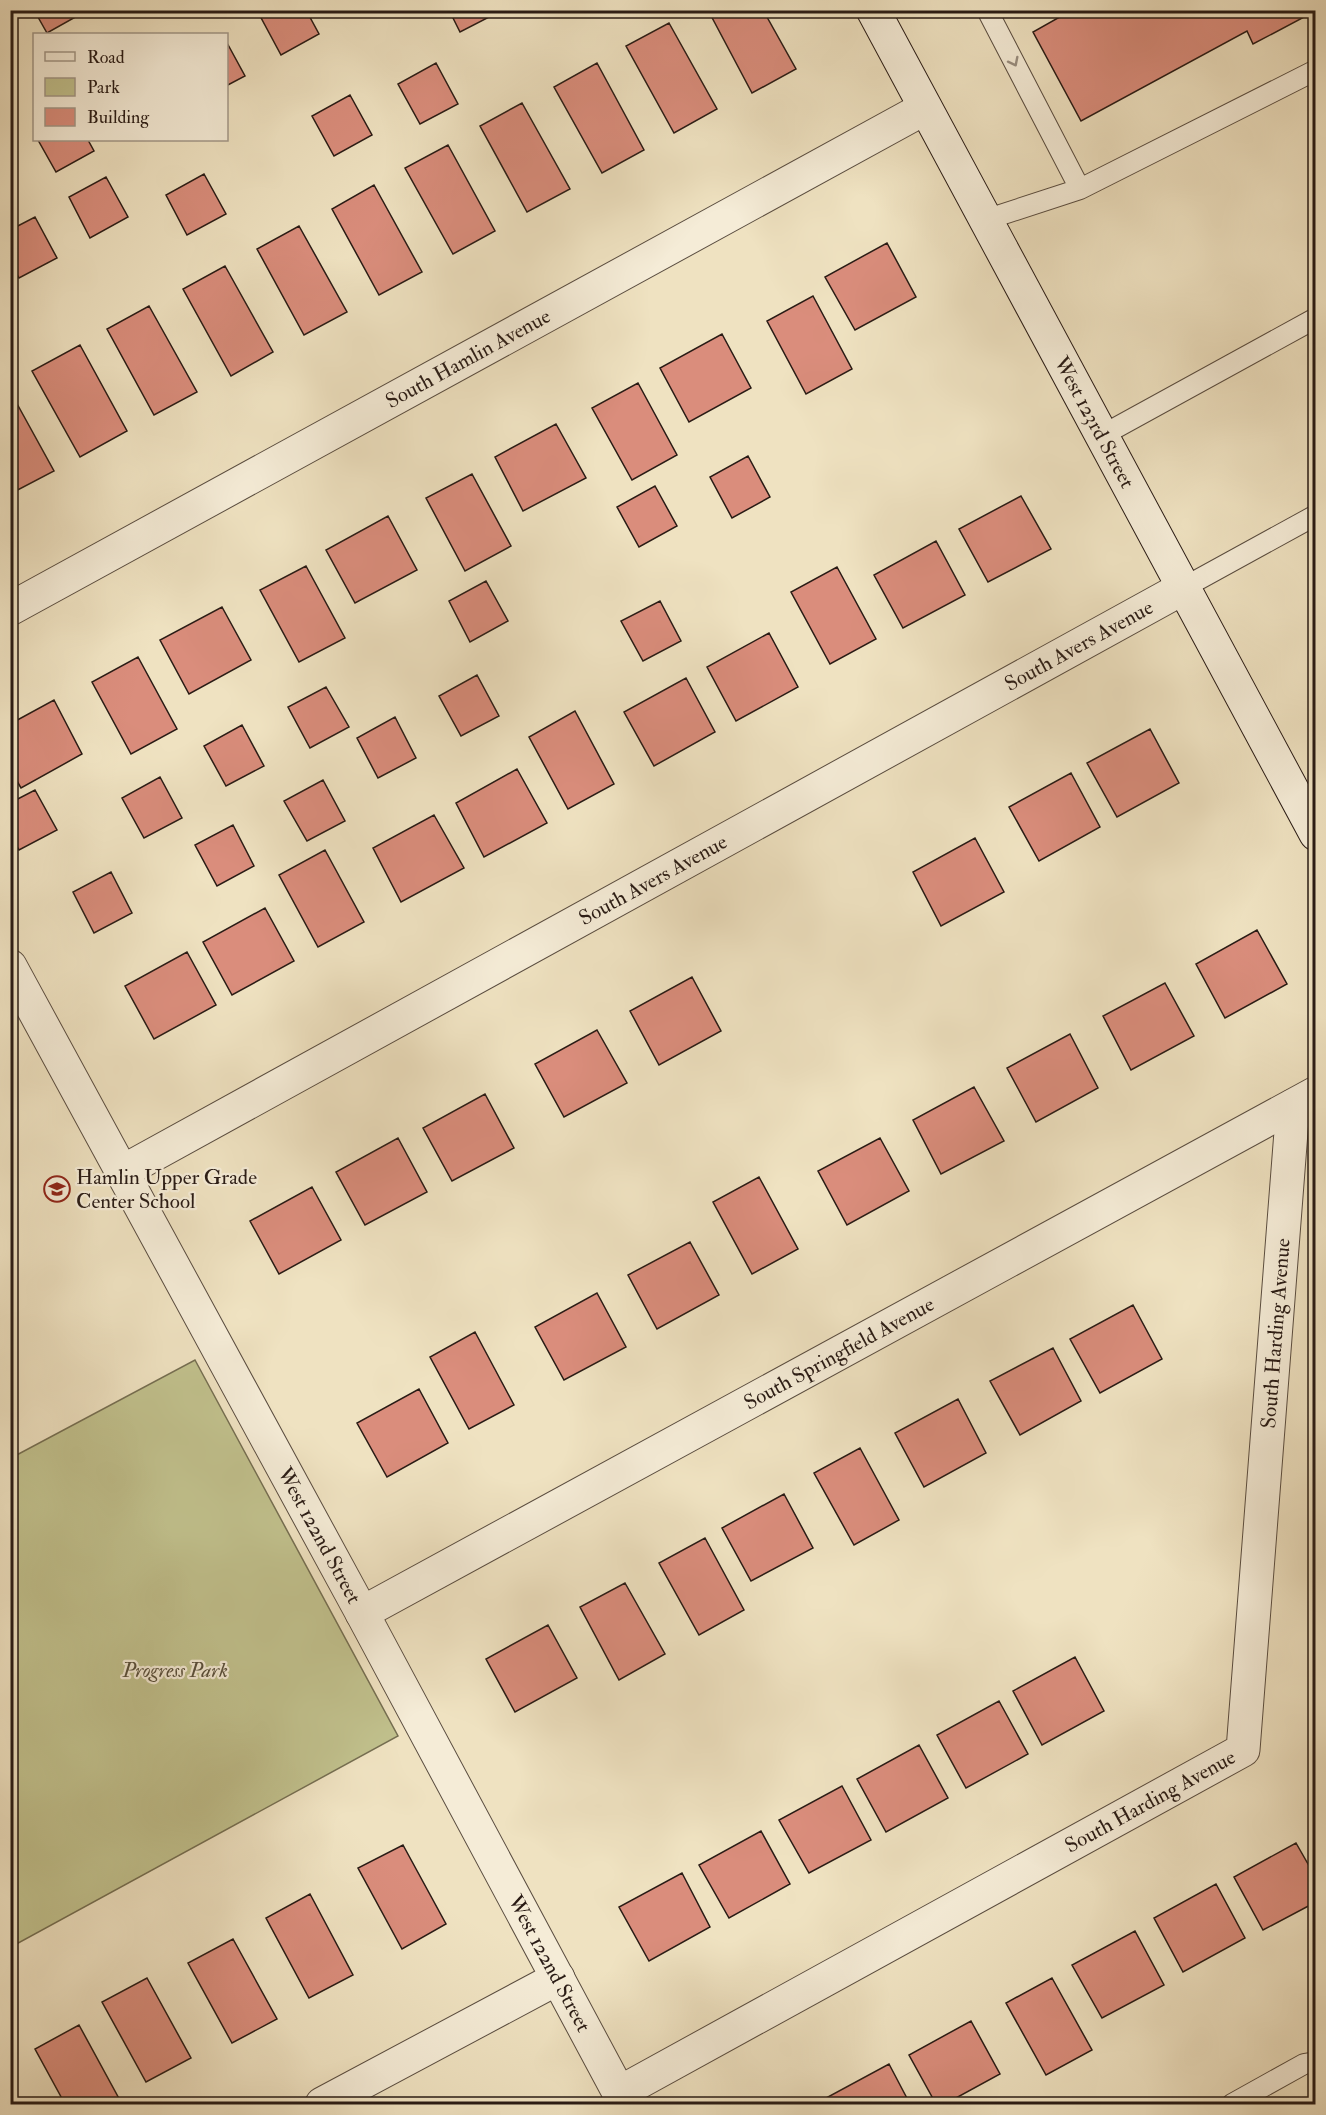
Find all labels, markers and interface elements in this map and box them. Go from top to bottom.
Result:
legend [33,33,228,141]
text: Road [87,46,125,69]
one-way arrow [1007,56,1018,67]
text: Park [87,76,120,99]
text: Building [87,106,150,129]
street label: South Hamlin Avenue [381,303,556,415]
street label: West 123rd Street [1047,351,1141,493]
street label: South Avers Avenue [1000,594,1158,698]
street label: South Avers Avenue [574,828,732,932]
place label: Hamlin Upper Grade Center School [76,1164,257,1215]
school or university icon: Hamlin Upper Grade Center School [42,1174,72,1204]
street label: South Harding Avenue [1255,1237,1297,1430]
street label: South Springfield Avenue [739,1291,939,1416]
street label: West 122nd Street [271,1461,367,1609]
park label: Progress Park [121,1657,228,1684]
street label: South Harding Avenue [1060,1744,1241,1859]
street label: West 122nd Street [501,1889,597,2037]

